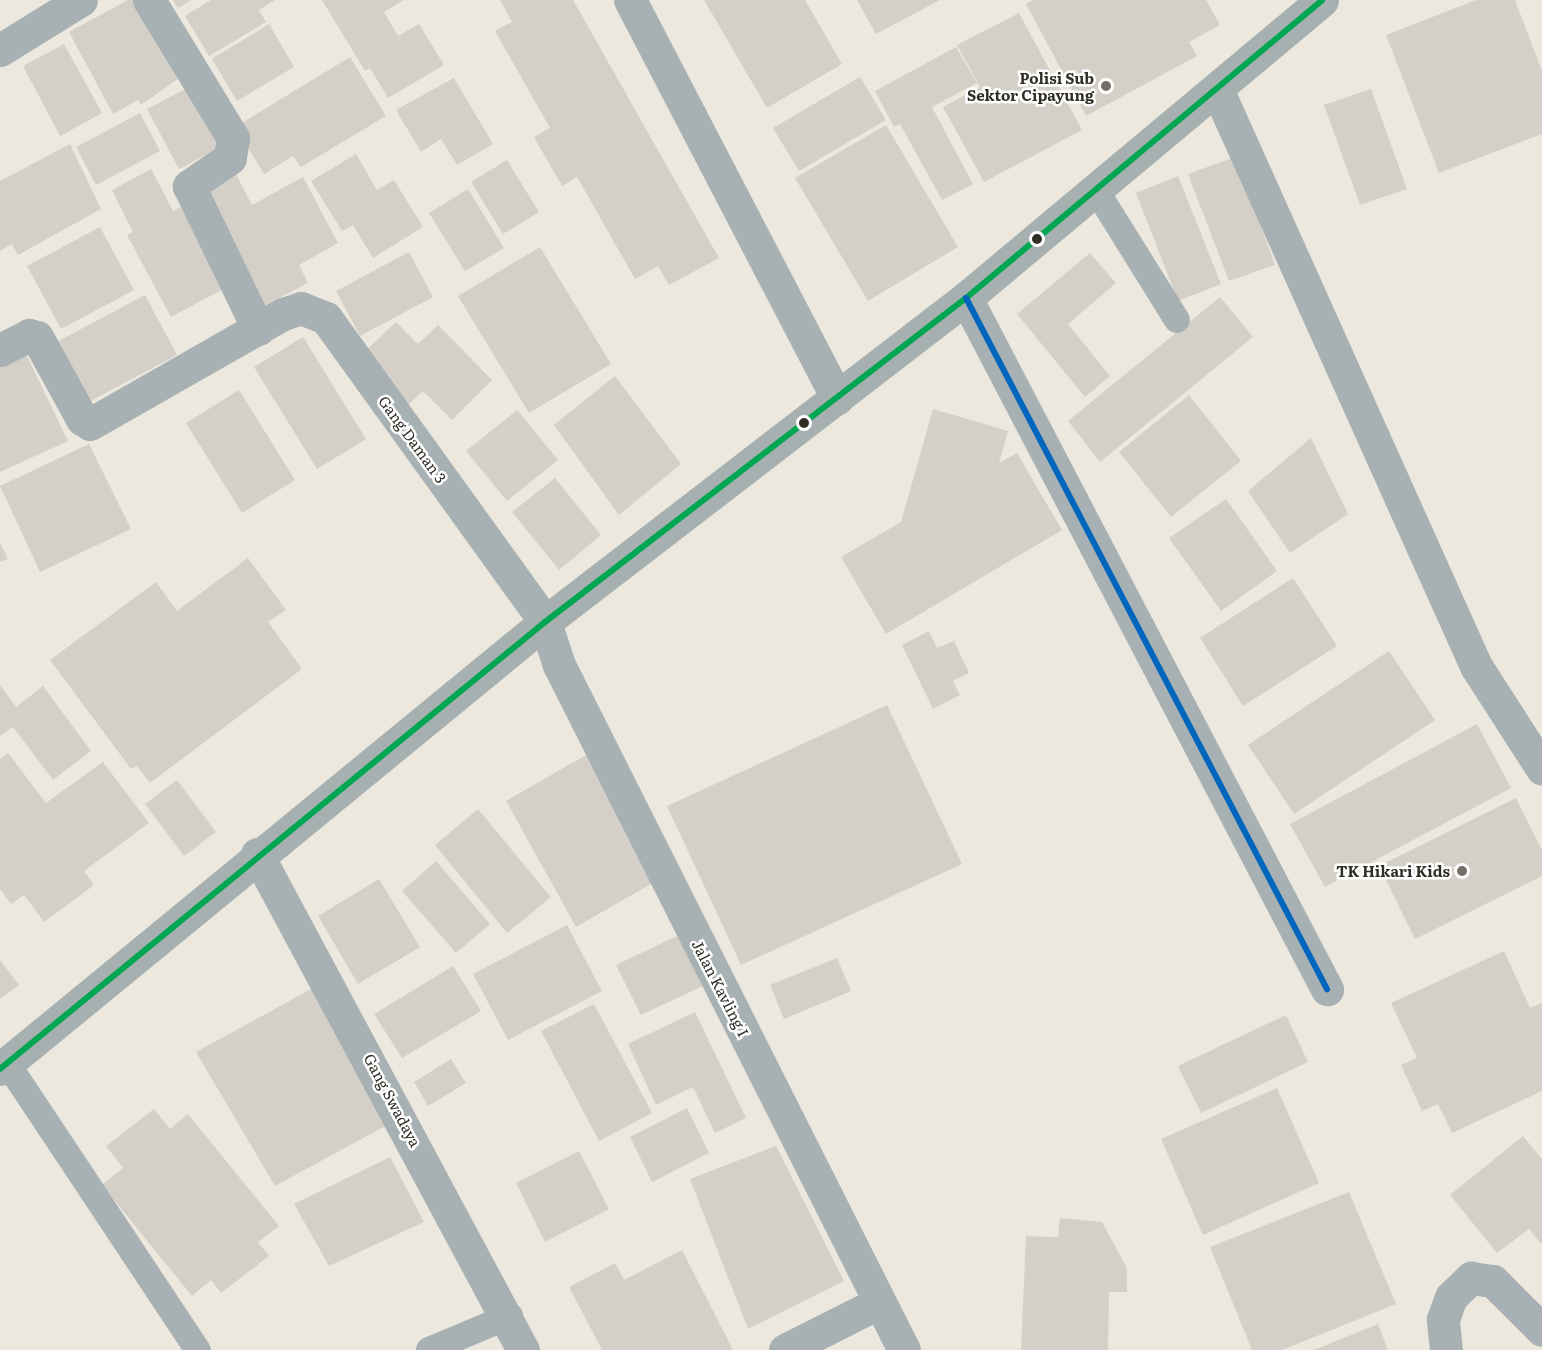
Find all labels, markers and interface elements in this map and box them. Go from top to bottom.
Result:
place label: Polisi Sub Sektor Cipayung [967,68,1094,103]
marker: Polisi Sub Sektor Cipayung [1099,79,1113,93]
unlabelled marker [1031,233,1043,245]
street label: Gang Daman 3 [375,392,451,486]
unlabelled marker [798,417,810,429]
place label: TK Hikari Kids [1336,862,1450,880]
marker: TK Hikari Kids [1455,864,1469,878]
street label: Jalan Kavling I [689,937,753,1039]
street label: Gang Swadaya [361,1050,425,1150]

